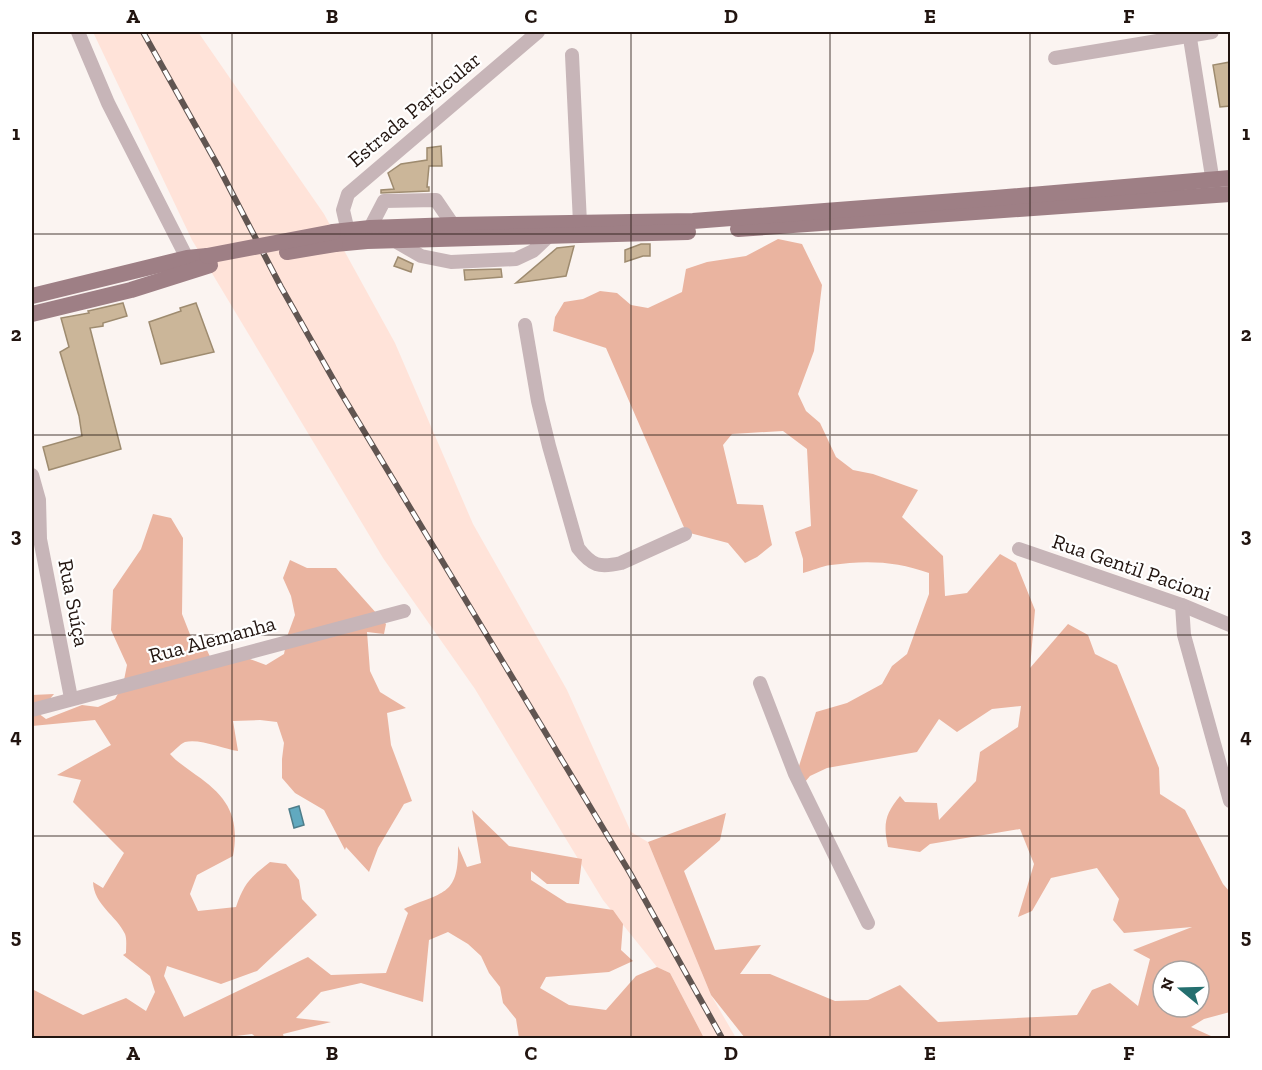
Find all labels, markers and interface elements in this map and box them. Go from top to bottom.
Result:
text: A [126,4,140,28]
text: B [326,4,338,28]
text: C [525,4,538,28]
text: D [724,4,738,28]
text: E [924,4,936,28]
text: F [1123,4,1135,28]
street label: Estrada Particular [343,46,485,172]
text: 1 [12,121,20,145]
text: 1 [1242,121,1250,145]
text: 2 [11,322,22,346]
text: 2 [1241,322,1252,346]
text: 3 [11,523,22,547]
text: 3 [1241,523,1252,547]
street label: Rua Gentil Pacioni [1049,528,1215,606]
street label: Rua Suíça [53,557,95,649]
street label: Rua Alemanha [146,610,278,668]
text: 4 [10,724,22,748]
text: 4 [1240,724,1252,748]
text: 5 [11,924,21,948]
text: 5 [1241,924,1251,948]
north arrow [1151,959,1211,1019]
text: N [1156,975,1178,993]
text: A [126,1041,140,1065]
text: B [326,1041,338,1065]
text: C [525,1041,538,1065]
text: D [724,1041,738,1065]
text: E [924,1041,936,1065]
text: F [1123,1041,1135,1065]

